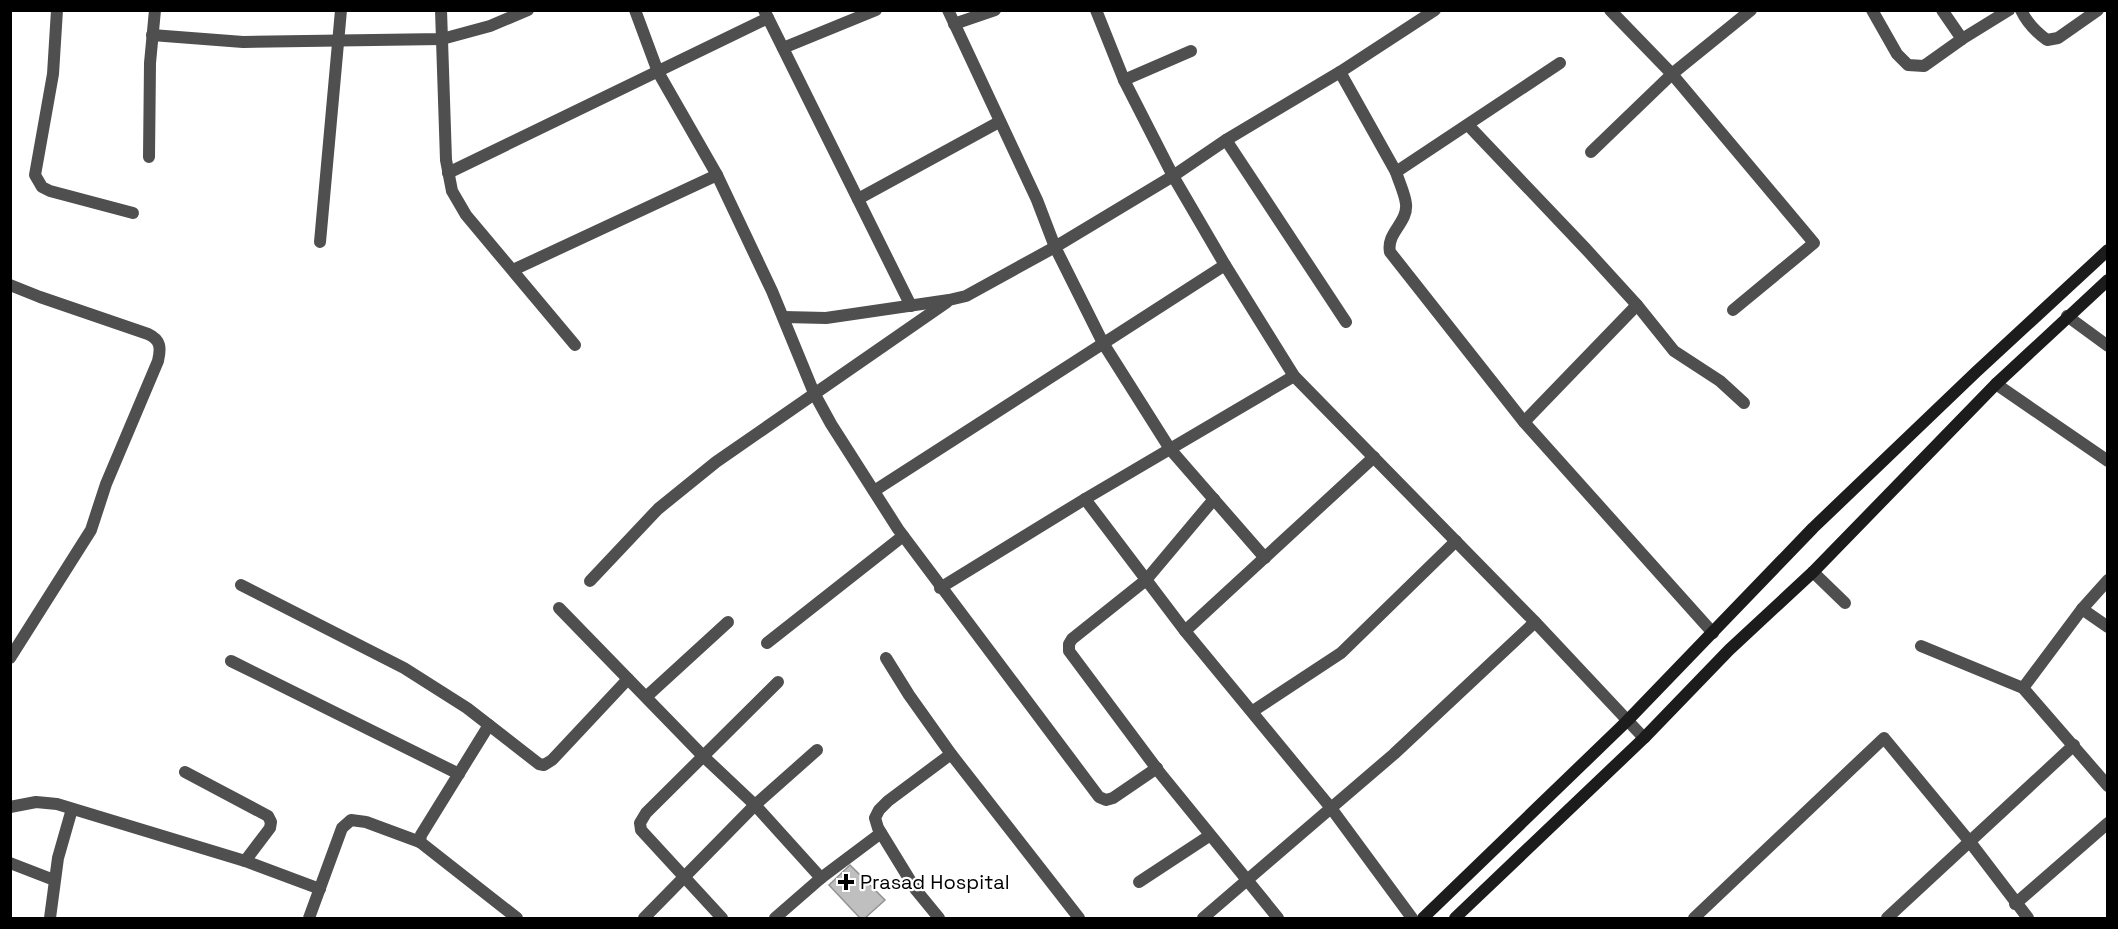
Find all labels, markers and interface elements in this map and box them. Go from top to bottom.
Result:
place label: Prasad Hospital [860,869,1010,895]
marker: Prasad Hospital [837,873,855,891]

